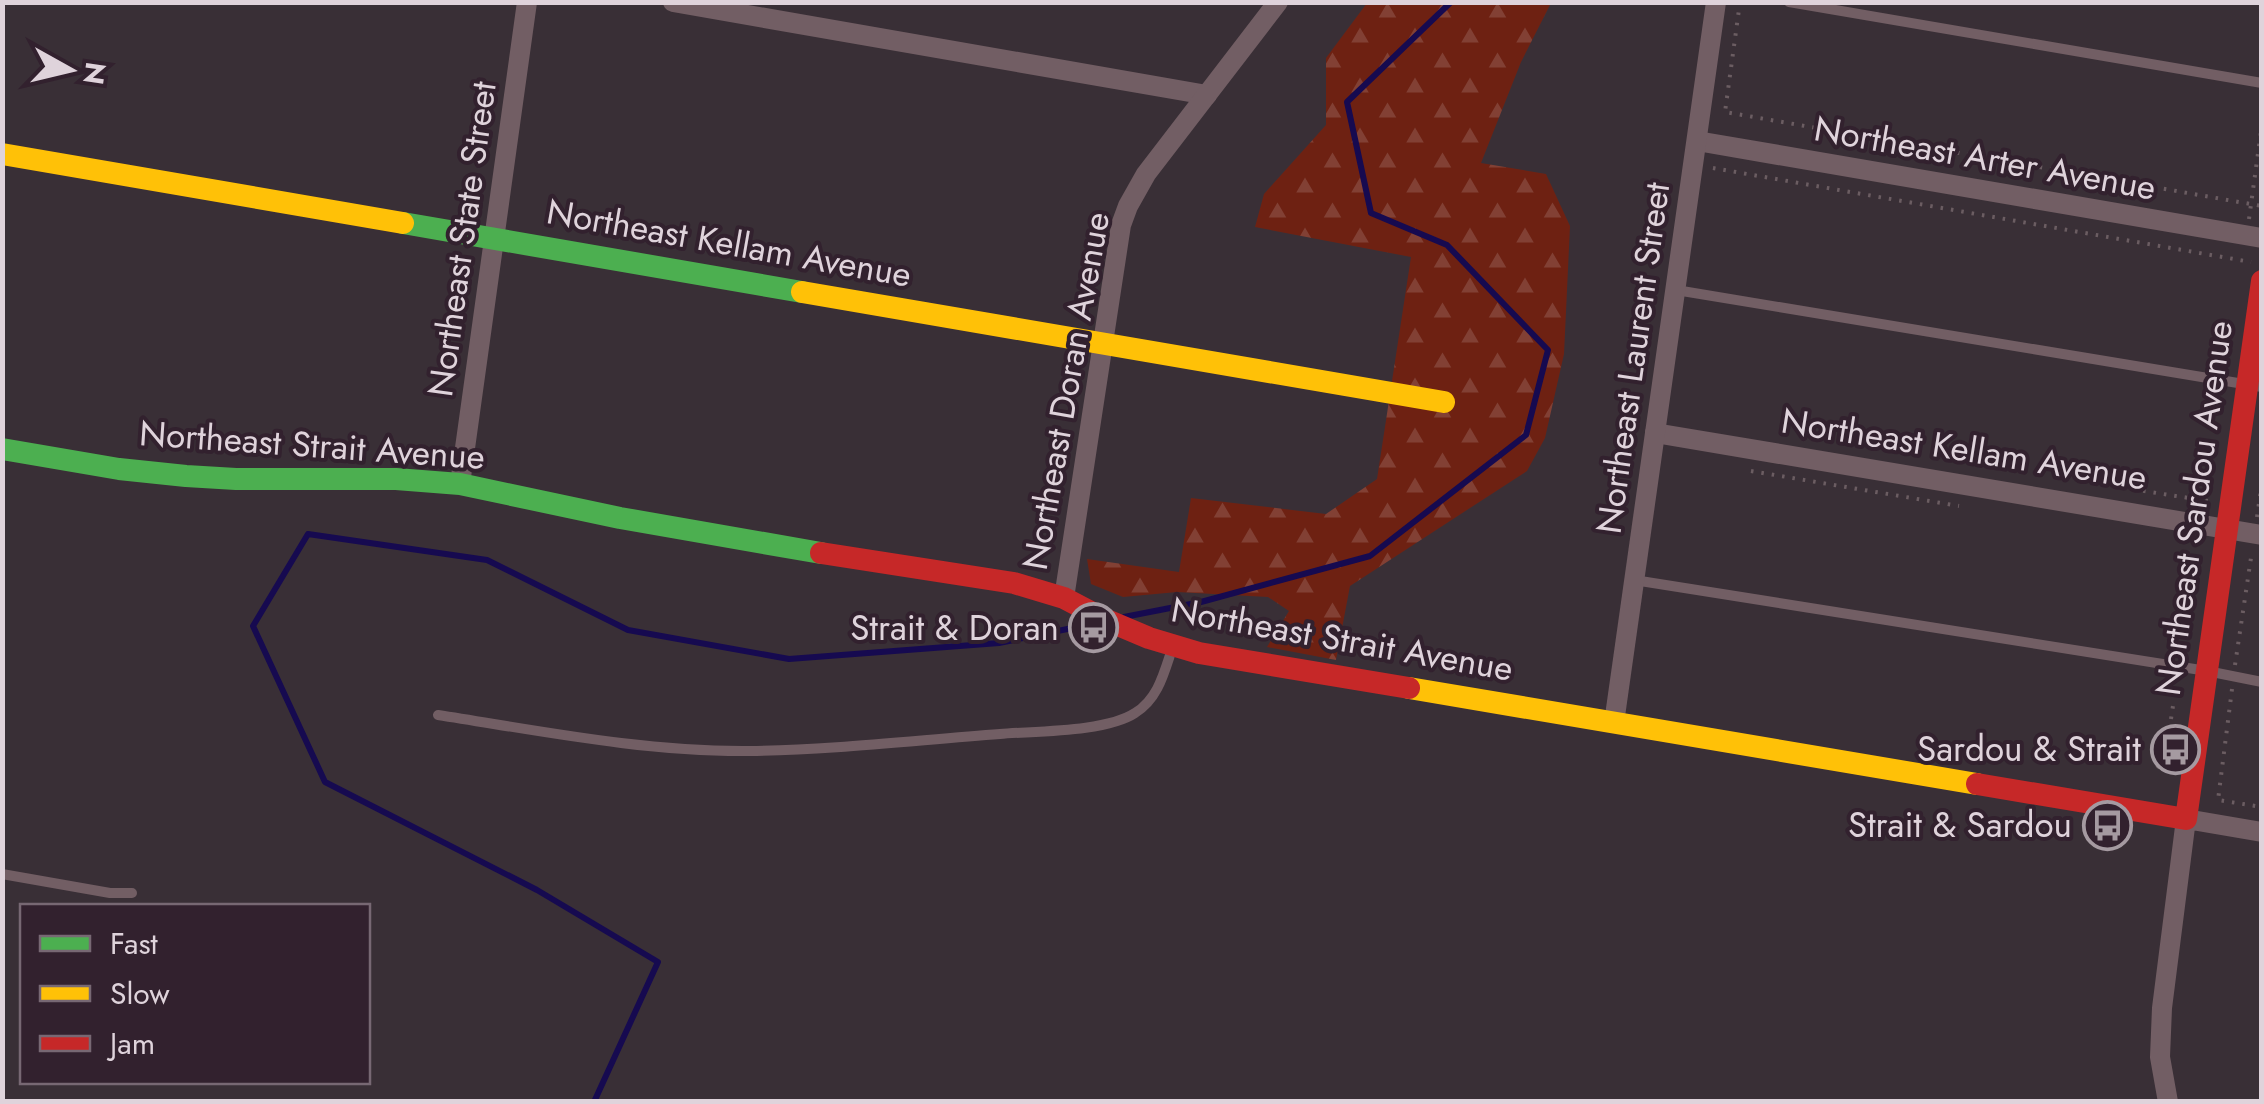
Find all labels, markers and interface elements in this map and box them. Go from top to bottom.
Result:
north arrow [20,20,120,120]
text: N [72,60,116,87]
street label: Northeast State Street [415,78,509,400]
street label: Northeast Arter Avenue [1810,103,2160,213]
street label: Northeast Laurent Street [1584,179,1682,537]
street label: Northeast Kellam Avenue [543,186,915,300]
street label: Northeast Doran Avenue [1010,208,1122,574]
street label: Northeast Sardou Avenue [2143,317,2245,699]
street label: Northeast Kellam Avenue [1778,395,2150,503]
street label: Northeast Strait Avenue [138,408,486,482]
street label: Northeast Strait Avenue [1167,584,1517,694]
bus stop icon: Strait & Doran [1068,602,1120,654]
place label: Strait & Doran [850,603,1059,653]
bus stop icon: Sardou & Strait [2150,723,2202,775]
place label: Sardou & Strait [1917,724,2142,774]
bus stop icon: Strait & Sardou [2081,799,2133,851]
place label: Strait & Sardou [1848,800,2072,850]
legend [20,904,370,1084]
text: Fast [110,922,159,965]
text: Slow [110,972,170,1015]
text: Jam [106,1022,155,1065]

